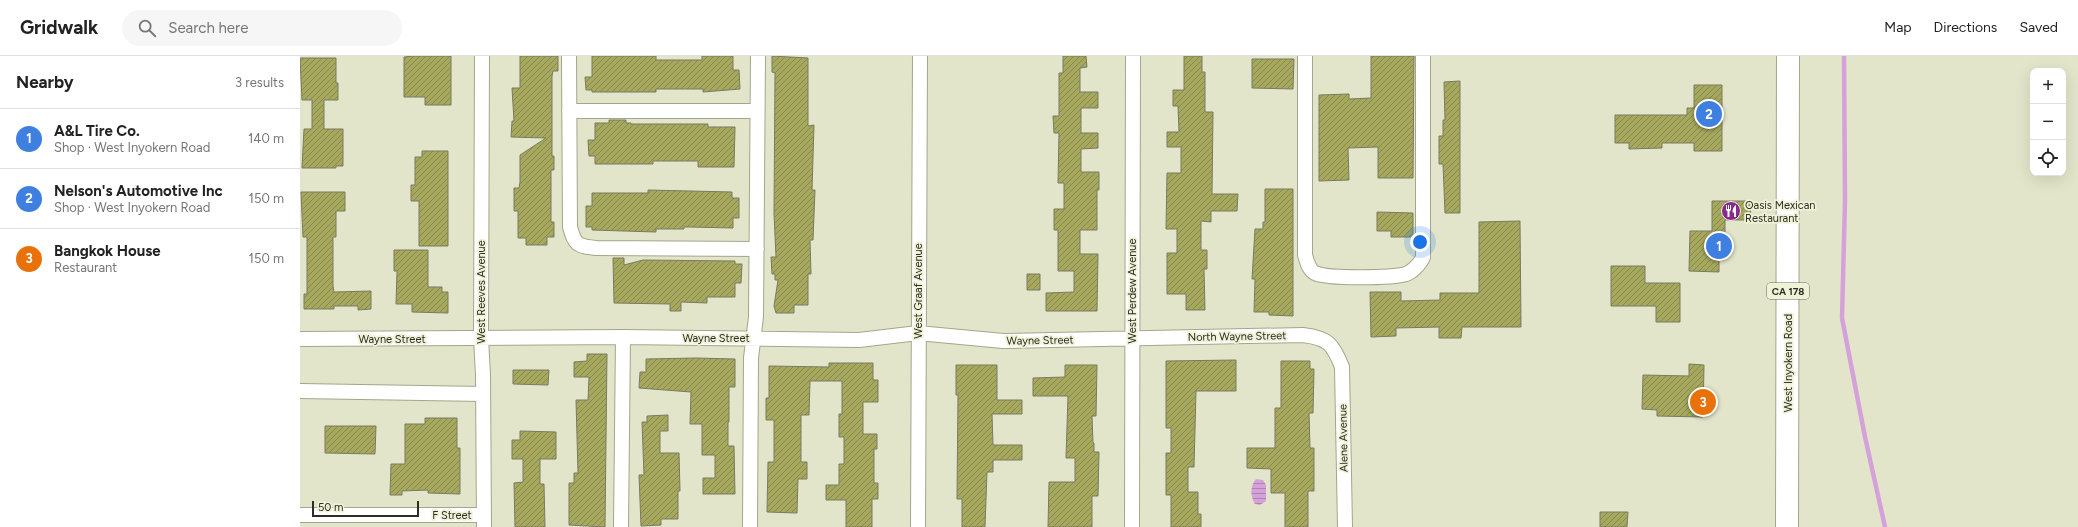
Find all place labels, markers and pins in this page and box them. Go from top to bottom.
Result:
pin: 2 [1696,99,1722,129]
place label: Oasis Mexican Restaurant [1745,199,1815,225]
restaurant icon: Oasis Mexican Restaurant [1720,200,1742,222]
pin: 1 [1706,231,1732,261]
pin: 3 [1690,387,1716,417]

